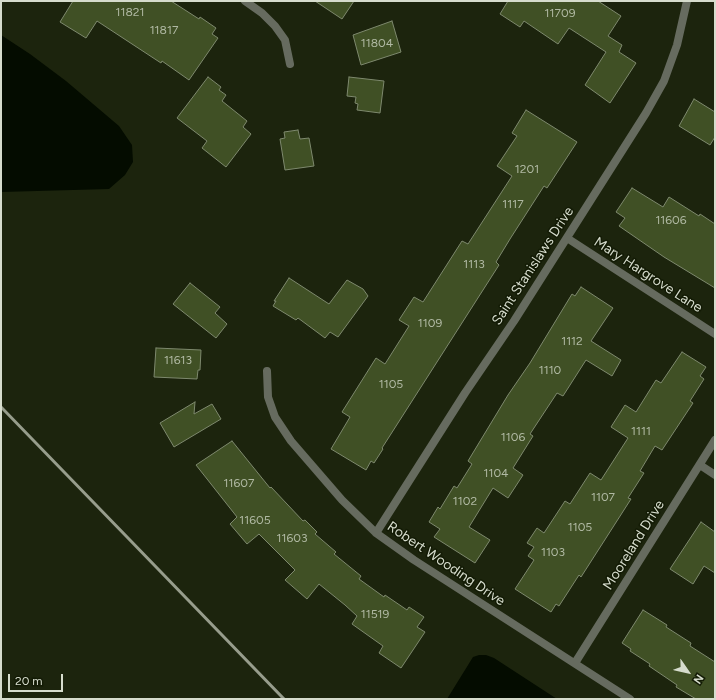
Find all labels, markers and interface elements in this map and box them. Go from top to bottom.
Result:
house number: 11821 [116,5,144,19]
house number: 11709 [545,6,575,20]
house number: 11817 [150,23,178,37]
house number: 11804 [361,36,393,50]
house number: 1201 [515,162,539,176]
house number: 1117 [502,197,524,211]
street label: Saint Stanislaws Drive [488,204,578,328]
house number: 11606 [655,213,687,227]
street label: Mary Hargrove Lane [591,234,705,316]
house number: 1113 [463,257,485,271]
house number: 1109 [418,316,442,330]
house number: 1112 [561,334,583,348]
house number: 11613 [164,353,192,367]
house number: 1110 [539,363,561,377]
house number: 1105 [379,377,403,391]
house number: 1111 [631,424,651,438]
house number: 1106 [501,430,525,444]
house number: 1104 [483,466,509,480]
house number: 11607 [224,476,254,490]
house number: 1107 [591,490,615,504]
house number: 1102 [453,494,477,508]
street label: Mooreland Drive [600,497,668,593]
house number: 11605 [239,513,271,527]
street label: Robert Wooding Drive [384,518,508,610]
house number: 1105 [568,520,592,534]
house number: 11603 [277,531,307,545]
house number: 1103 [541,545,565,559]
house number: 11519 [361,607,389,621]
north arrow [668,652,708,692]
scale bar [10,666,65,692]
text: N [691,672,706,686]
text: 20 m [15,674,43,688]

